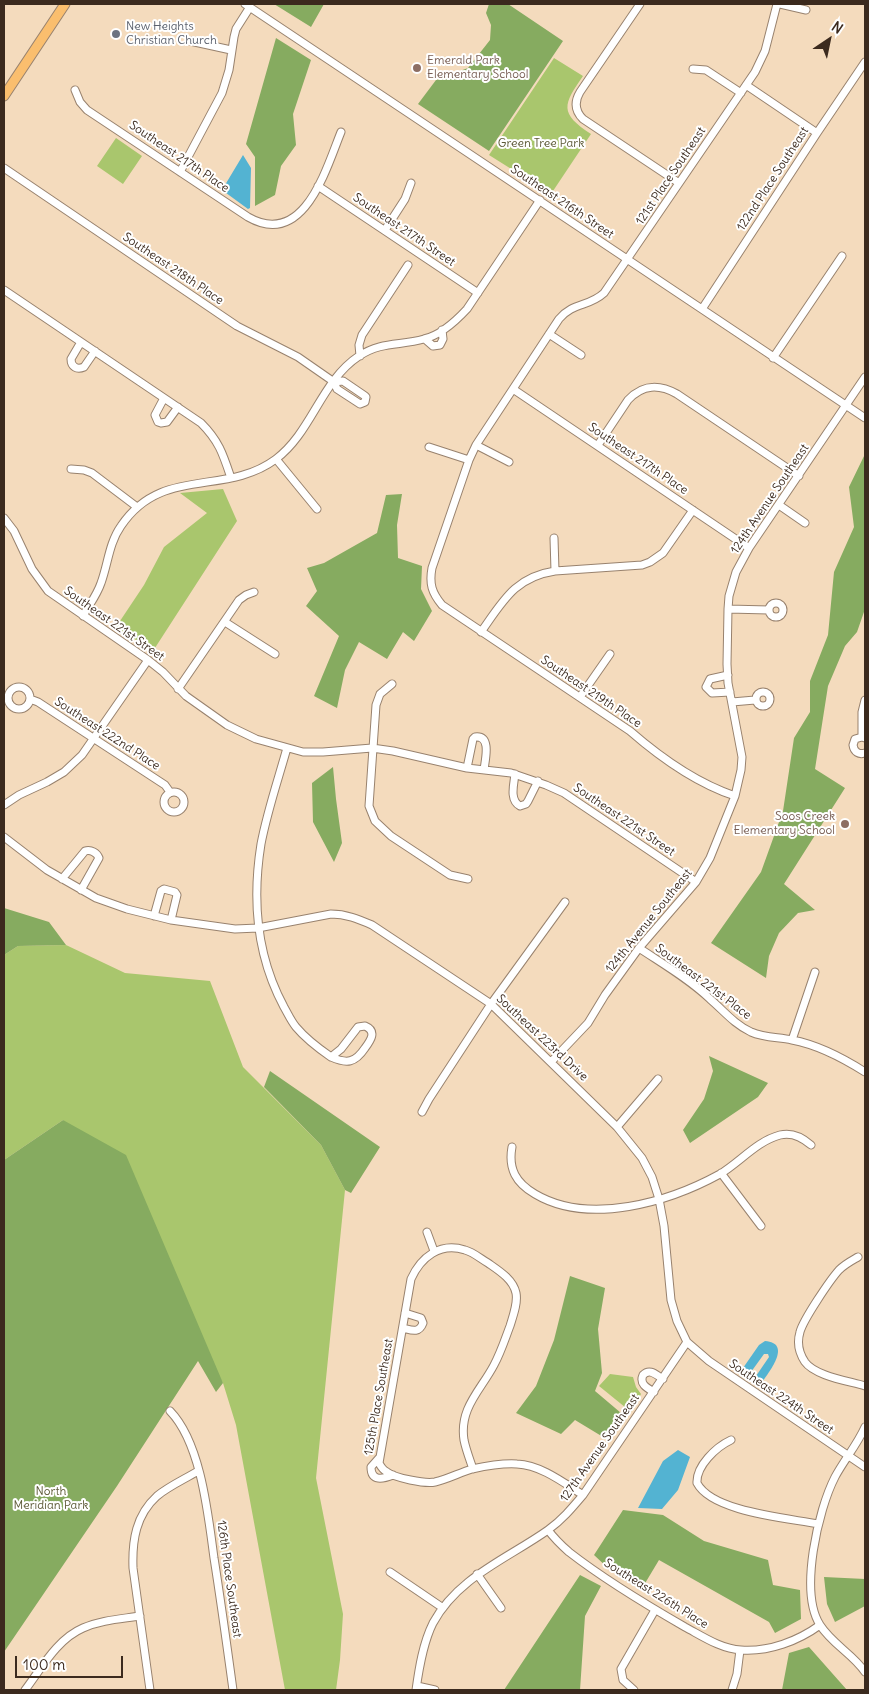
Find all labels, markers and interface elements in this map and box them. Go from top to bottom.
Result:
north arrow [804,15,854,65]
text: N [828,17,846,38]
place label: New Heights Christian Church [126,20,217,48]
marker: New Heights Christian Church [110,28,122,40]
place label: Emerald Park Elementary School [427,54,528,82]
marker: Emerald Park Elementary School [411,62,423,74]
street label: Southeast 217th Place [126,118,232,196]
street label: 121st Place Southeast [633,124,709,228]
street label: 122nd Place Southeast [734,124,812,234]
park label: Green Tree Park [498,137,584,151]
street label: Southeast 216th Street [508,162,616,242]
street label: Southeast 217th Street [350,190,458,270]
street label: Southeast 218th Place [120,230,226,308]
street label: Southeast 217th Place [585,420,691,498]
street label: 124th Avenue Southeast [728,441,812,557]
street label: Southeast 221st Street [61,584,167,664]
street label: Southeast 219th Place [538,653,644,731]
street label: Southeast 222nd Place [52,695,162,773]
street label: Southeast 221st Street [570,781,678,859]
place label: Soos Creek Elementary School [734,810,835,838]
marker: Soos Creek Elementary School [839,818,851,830]
street label: 124th Avenue Southeast [603,866,695,976]
street label: Southeast 221st Place [652,941,754,1023]
street label: Southeast 223rd Drive [493,992,591,1084]
street label: 125th Place Southeast [362,1338,396,1456]
street label: Southeast 224th Street [726,1357,836,1437]
street label: 127th Avenue Southeast [557,1391,643,1505]
park label: North Meridian Park [14,1485,88,1513]
street label: 126th Place Southeast [214,1519,244,1639]
street label: Southeast 226th Place [601,1556,711,1632]
scale bar [18,1646,125,1678]
text: 100 m [23,1655,65,1674]

